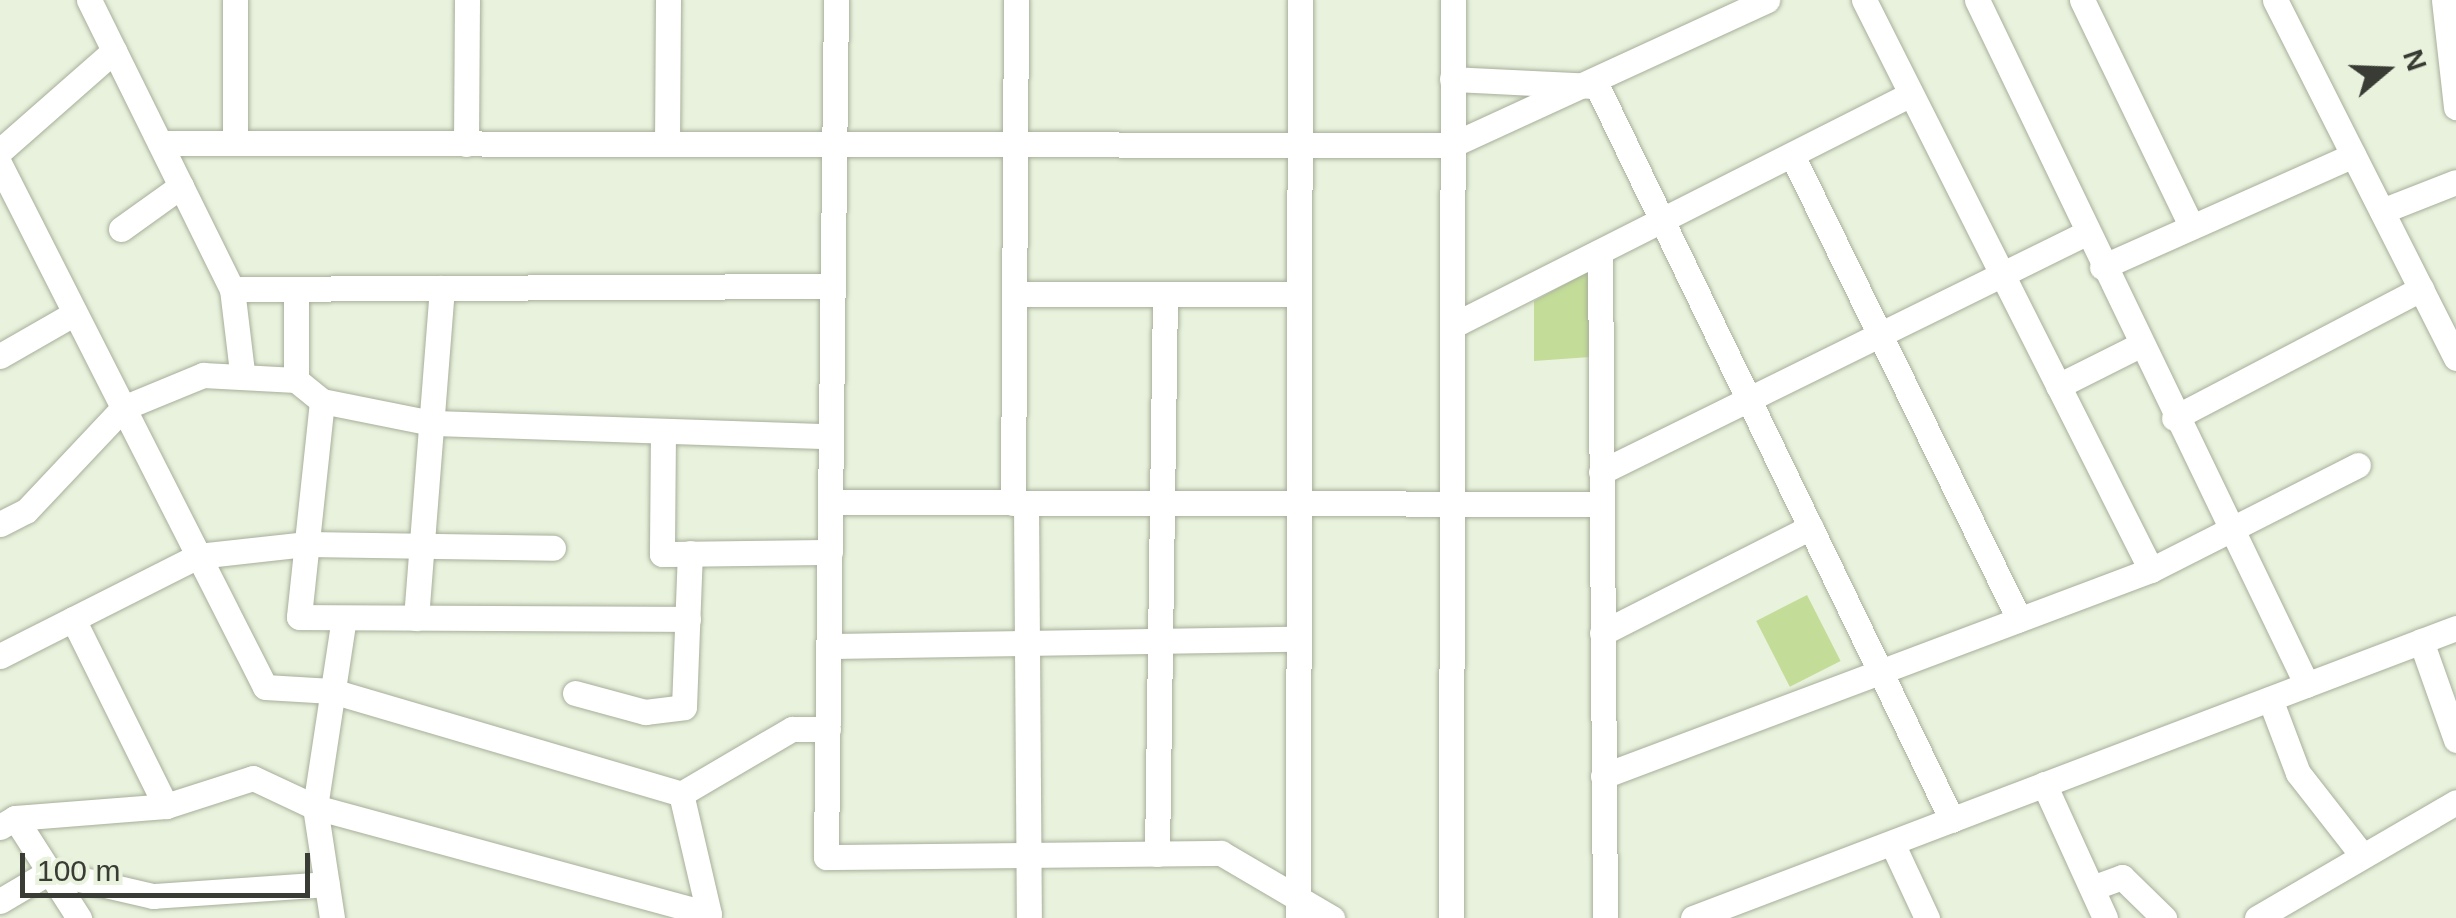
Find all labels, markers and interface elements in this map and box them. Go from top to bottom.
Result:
north arrow [2336,20,2436,120]
text: N [2397,45,2433,75]
scale bar [25,833,315,895]
text: 100 m [37,854,120,887]

